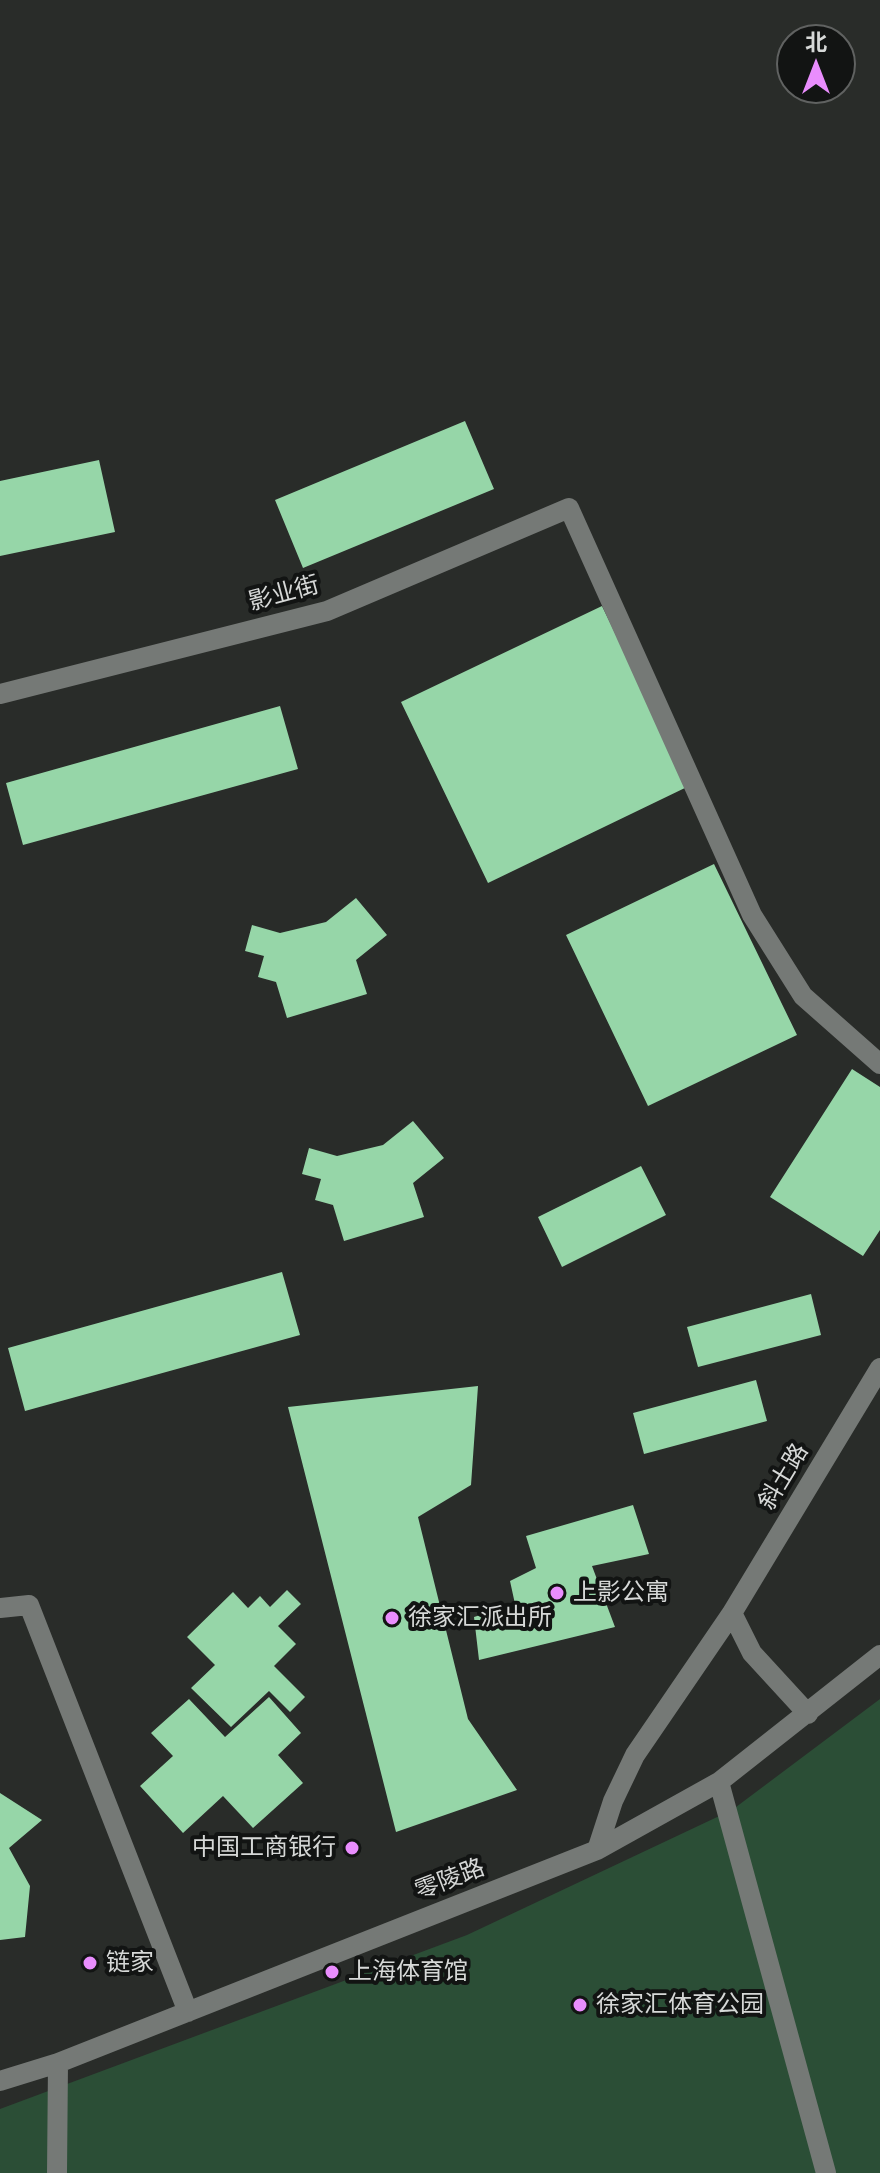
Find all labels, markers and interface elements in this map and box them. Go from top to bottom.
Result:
north arrow [776,24,856,104]
text: 北 [805,27,827,56]
street label: 影业街 [245,571,323,617]
street label: 斜土路 [753,1439,815,1515]
place label: 上影公寓 [573,1579,669,1607]
marker: 上影公寓 [548,1584,566,1602]
place label: 徐家汇派出所 [408,1604,552,1632]
marker: 徐家汇派出所 [383,1609,401,1627]
place label: 中国工商银行 [192,1834,336,1862]
marker: 中国工商银行 [343,1839,361,1857]
street label: 零陵路 [411,1854,489,1906]
place label: 链家 [106,1949,154,1977]
marker: 链家 [81,1954,99,1972]
place label: 上海体育馆 [348,1958,468,1986]
marker: 上海体育馆 [323,1963,341,1981]
place label: 徐家汇体育公园 [596,1991,764,2019]
marker: 徐家汇体育公园 [571,1996,589,2014]

